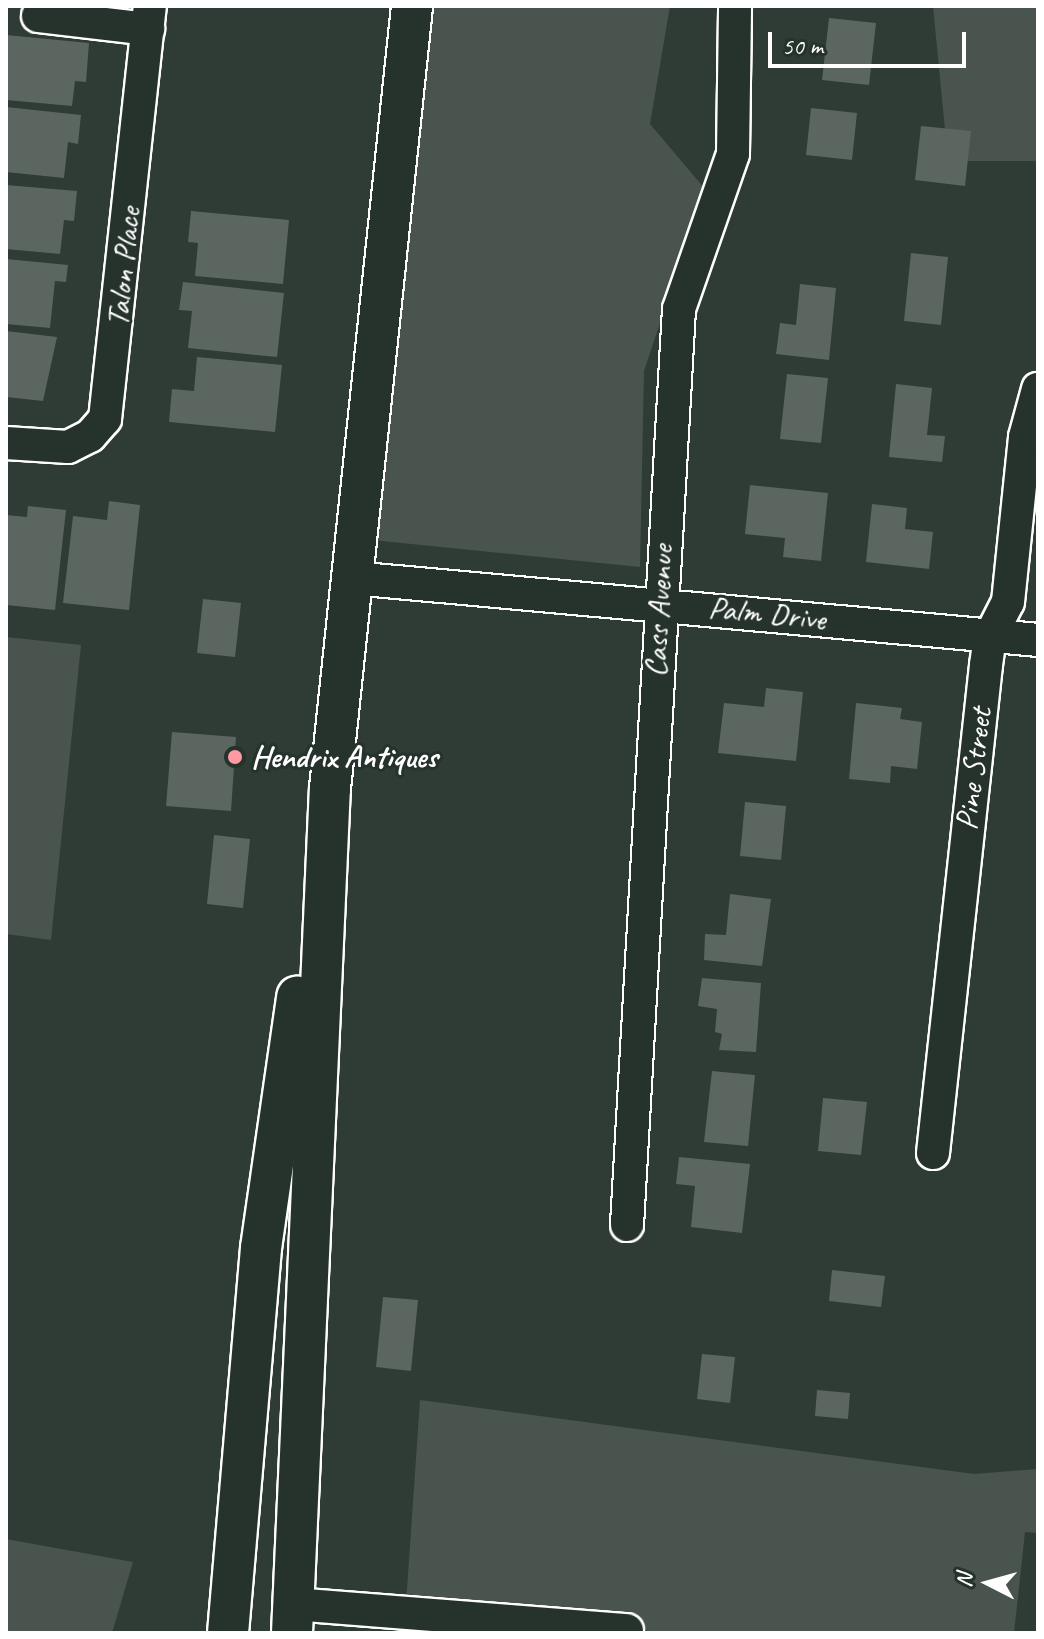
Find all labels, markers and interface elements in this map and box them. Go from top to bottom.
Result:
scale bar [772,16,970,66]
text: 50 m [782,31,823,61]
street label: Talon Place [99,205,149,329]
street label: Cass Avenue [636,544,682,678]
street label: Palm Drive [706,589,828,639]
street label: Pine Street [947,705,1001,833]
place label: Hendrix Antiques [251,738,437,776]
marker: Hendrix Antiques [226,748,244,766]
north arrow [948,1543,1028,1623]
text: N [949,1572,979,1589]

